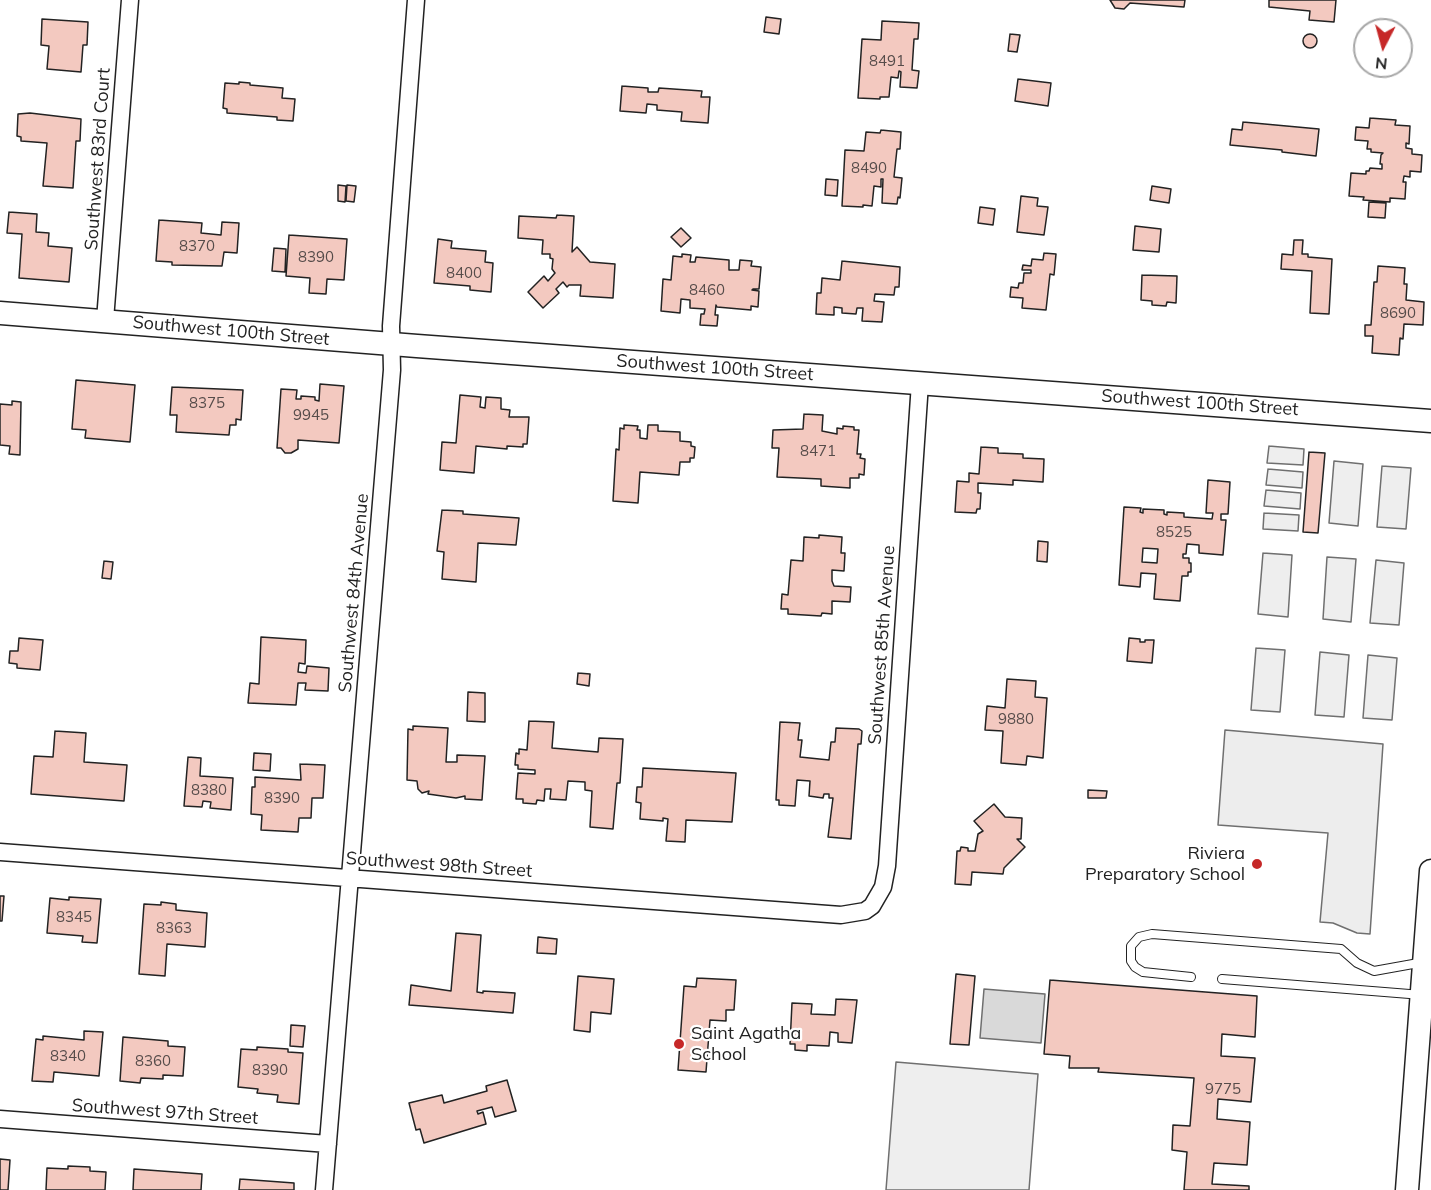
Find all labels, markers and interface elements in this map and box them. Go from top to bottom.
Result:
north arrow [1353,18,1413,78]
house number: 8491 [869,52,905,70]
text: N [1374,53,1388,74]
street label: Southwest 83rd Court [81,67,115,251]
house number: 8490 [851,159,887,177]
house number: 8370 [179,237,215,255]
house number: 8390 [298,248,334,266]
house number: 8400 [446,264,482,282]
house number: 8460 [689,281,725,299]
house number: 8690 [1380,304,1416,322]
street label: Southwest 100th Street [132,312,330,350]
street label: Southwest 100th Street [616,350,814,386]
street label: Southwest 100th Street [1101,385,1299,421]
house number: 8375 [189,394,225,412]
house number: 9945 [293,406,329,424]
house number: 8471 [800,442,836,460]
street label: Southwest 84th Avenue [335,493,373,693]
house number: 8525 [1156,523,1192,541]
street label: Southwest 85th Avenue [864,545,900,745]
house number: 9880 [998,710,1034,728]
house number: 8380 [191,781,227,799]
house number: 8390 [264,789,300,807]
place label: Riviera Preparatory School [1085,843,1245,886]
street label: Southwest 98th Street [345,848,533,882]
marker: Riviera Preparatory School [1250,857,1264,871]
house number: 8345 [56,908,92,926]
house number: 8363 [156,919,192,937]
place label: Saint Agatha School [691,1023,801,1066]
marker: Saint Agatha School [672,1037,686,1051]
house number: 8340 [50,1047,86,1065]
house number: 8360 [135,1052,171,1070]
house number: 8390 [252,1061,288,1079]
house number: 9775 [1205,1080,1241,1098]
street label: Southwest 97th Street [71,1095,259,1129]

